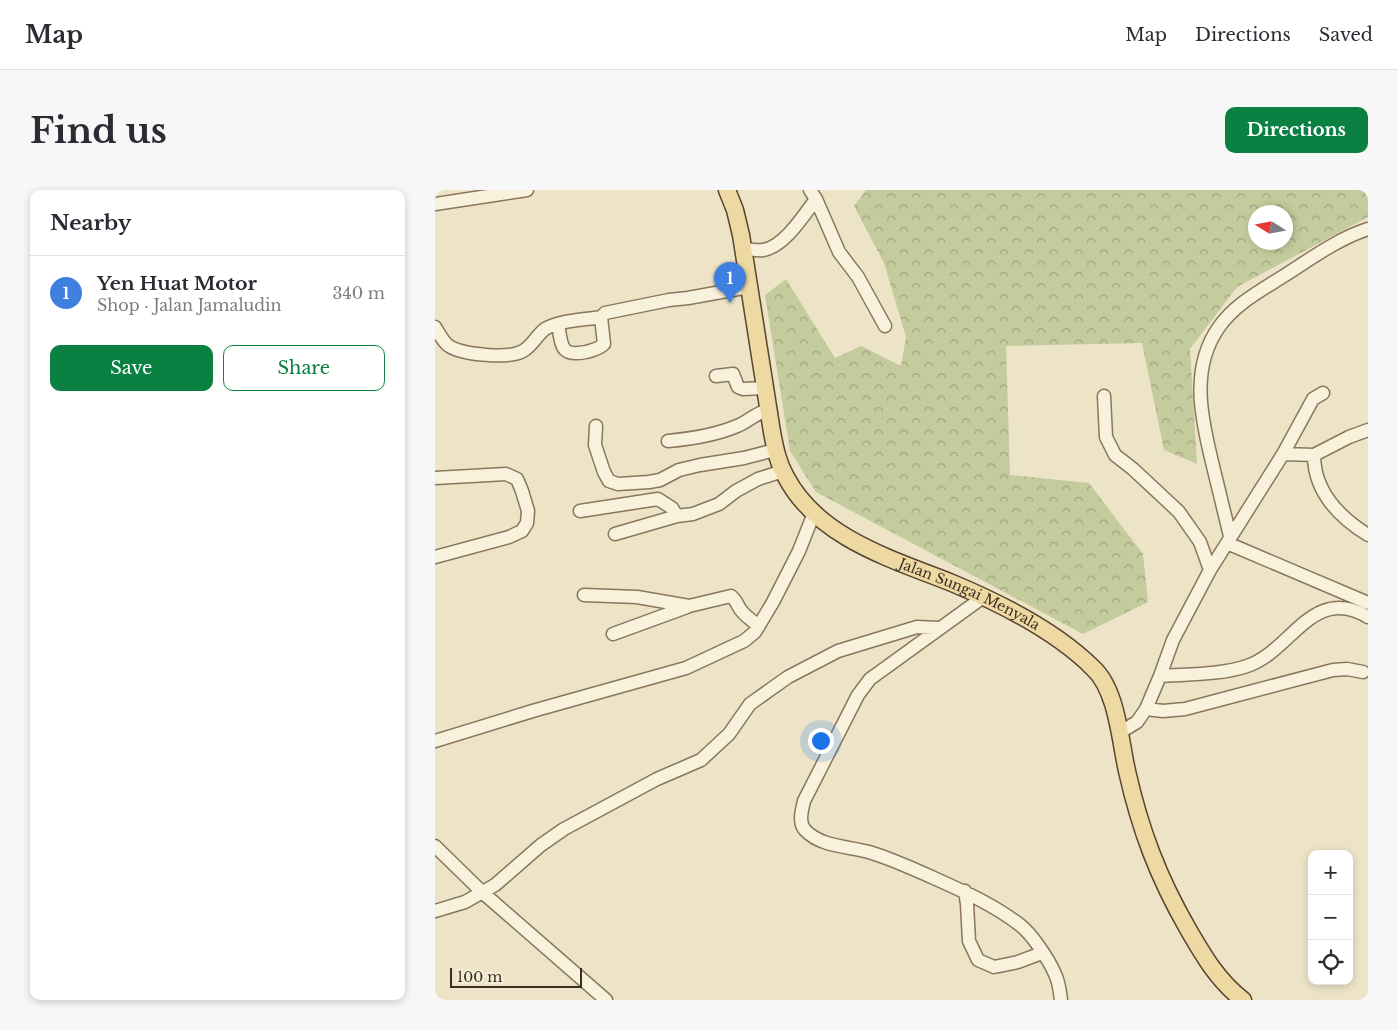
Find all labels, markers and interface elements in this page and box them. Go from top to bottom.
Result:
text: Map [25,20,83,49]
text: Map [1125,24,1167,46]
text: Directions [1195,24,1291,46]
text: Saved [1319,24,1373,46]
button: Directions [1225,107,1368,153]
text: Find us [30,109,167,152]
north arrow [1248,205,1293,250]
text: Nearby [50,210,131,236]
pin: 1 [714,262,746,303]
text: Yen Huat Motor [97,272,257,295]
text: 1 [63,283,69,303]
text: 340 m [333,283,385,303]
text: Shop · Jalan Jamaludin [97,295,282,315]
button: Save [50,345,213,391]
button: Share [223,345,385,391]
street label: Jalan Sungai Menyala [894,554,1044,634]
your location [808,728,834,754]
map controls [1308,850,1353,985]
button: + [1308,850,1353,895]
button: − [1308,895,1353,940]
button: locate [1308,940,1353,985]
scale bar [450,965,583,988]
text: 100 m [457,968,502,986]

